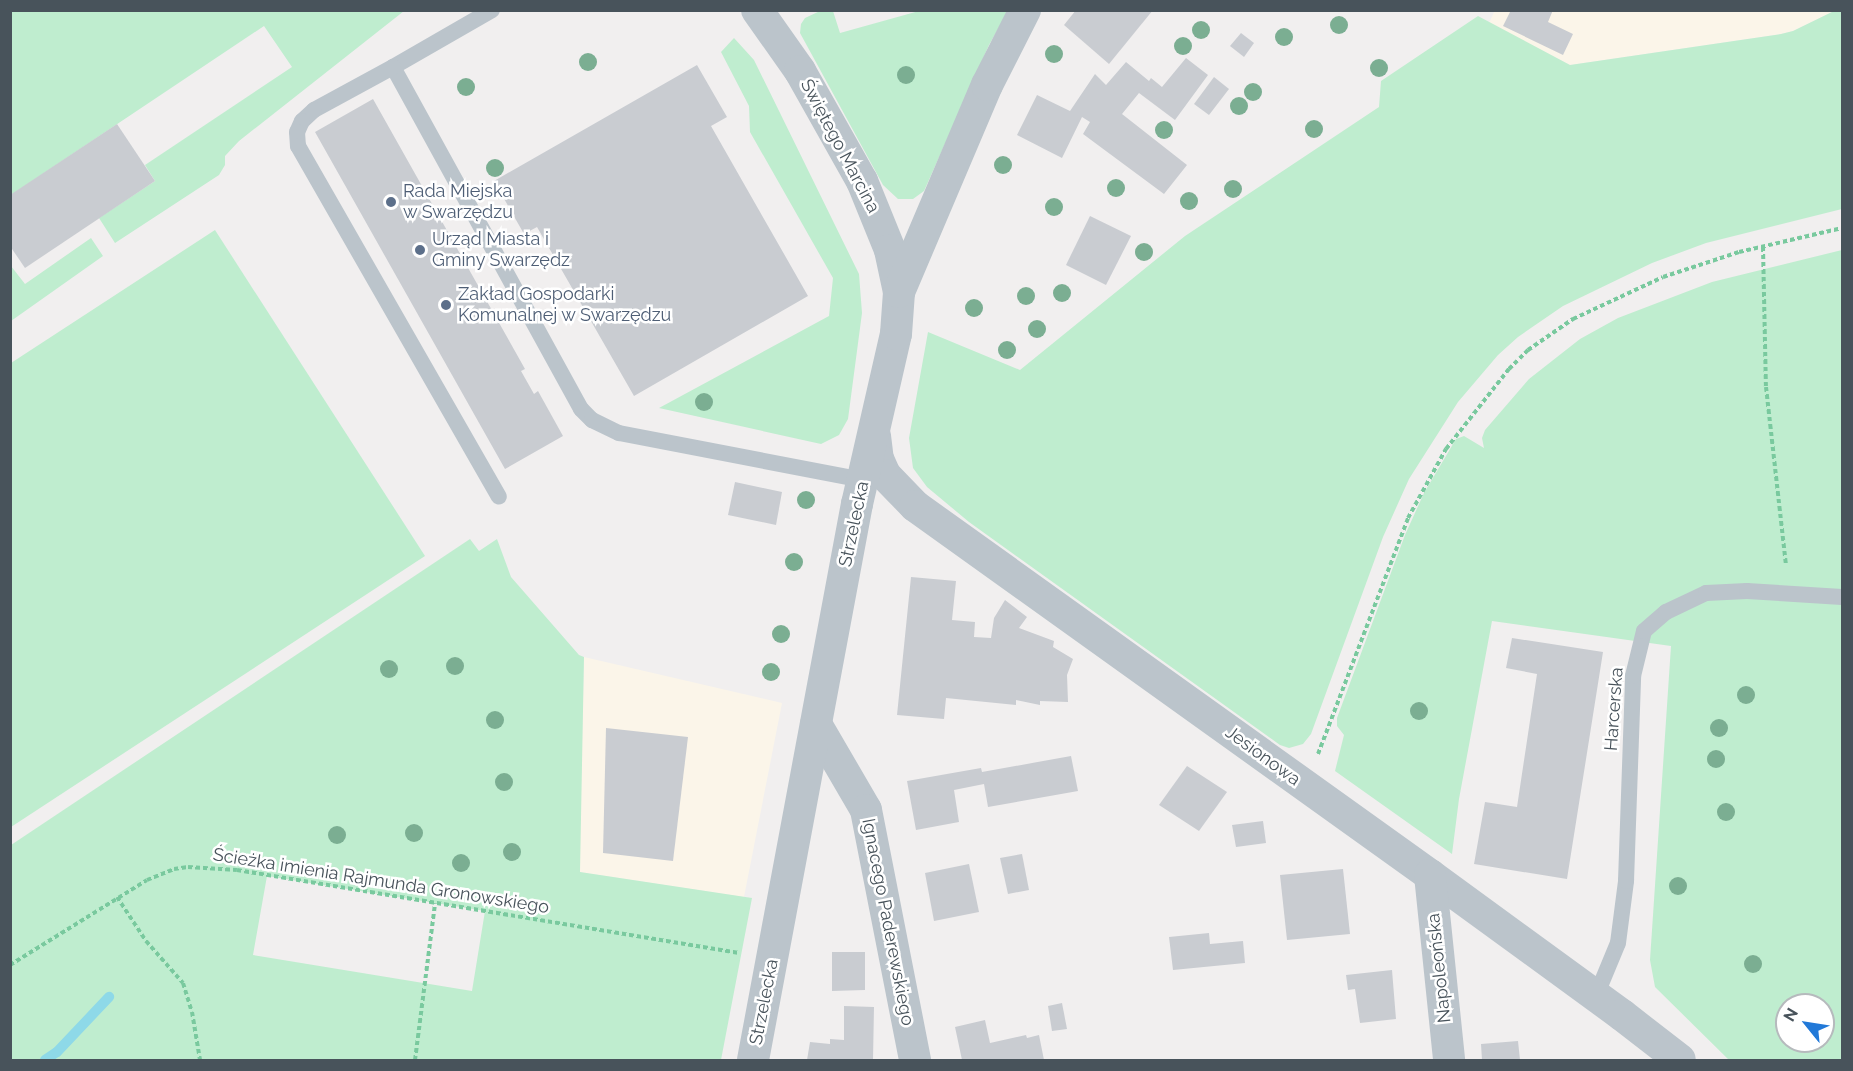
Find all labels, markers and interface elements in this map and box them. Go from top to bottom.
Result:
street label: Świętego Marcina [796,76,884,216]
place label: Rada Miejska w Swarzędzu [403,181,513,224]
marker: Rada Miejska w Swarzędzu [384,195,398,209]
place label: Urząd Miasta i Gminy Swarzędz [432,229,570,272]
marker: Urząd Miasta i Gminy Swarzędz [413,243,427,257]
place label: Zakład Gospodarki Komunalnej w Swarzędzu [458,284,672,326]
marker: Zakład Gospodarki Komunalnej w Swarzędzu [439,298,453,312]
street label: Strzelecka [834,479,874,569]
street label: Harcerska [1600,666,1628,752]
street label: Jesionowa [1221,722,1305,790]
street label: Ignacego Paderewskiego [857,817,919,1027]
street label: Ścieżka imienia Rajmunda Gronowskiego [211,844,551,918]
street label: Napoleońska [1423,912,1455,1024]
street label: Strzelecka [745,957,783,1047]
north arrow [1775,993,1835,1053]
text: N [1779,1005,1802,1025]

